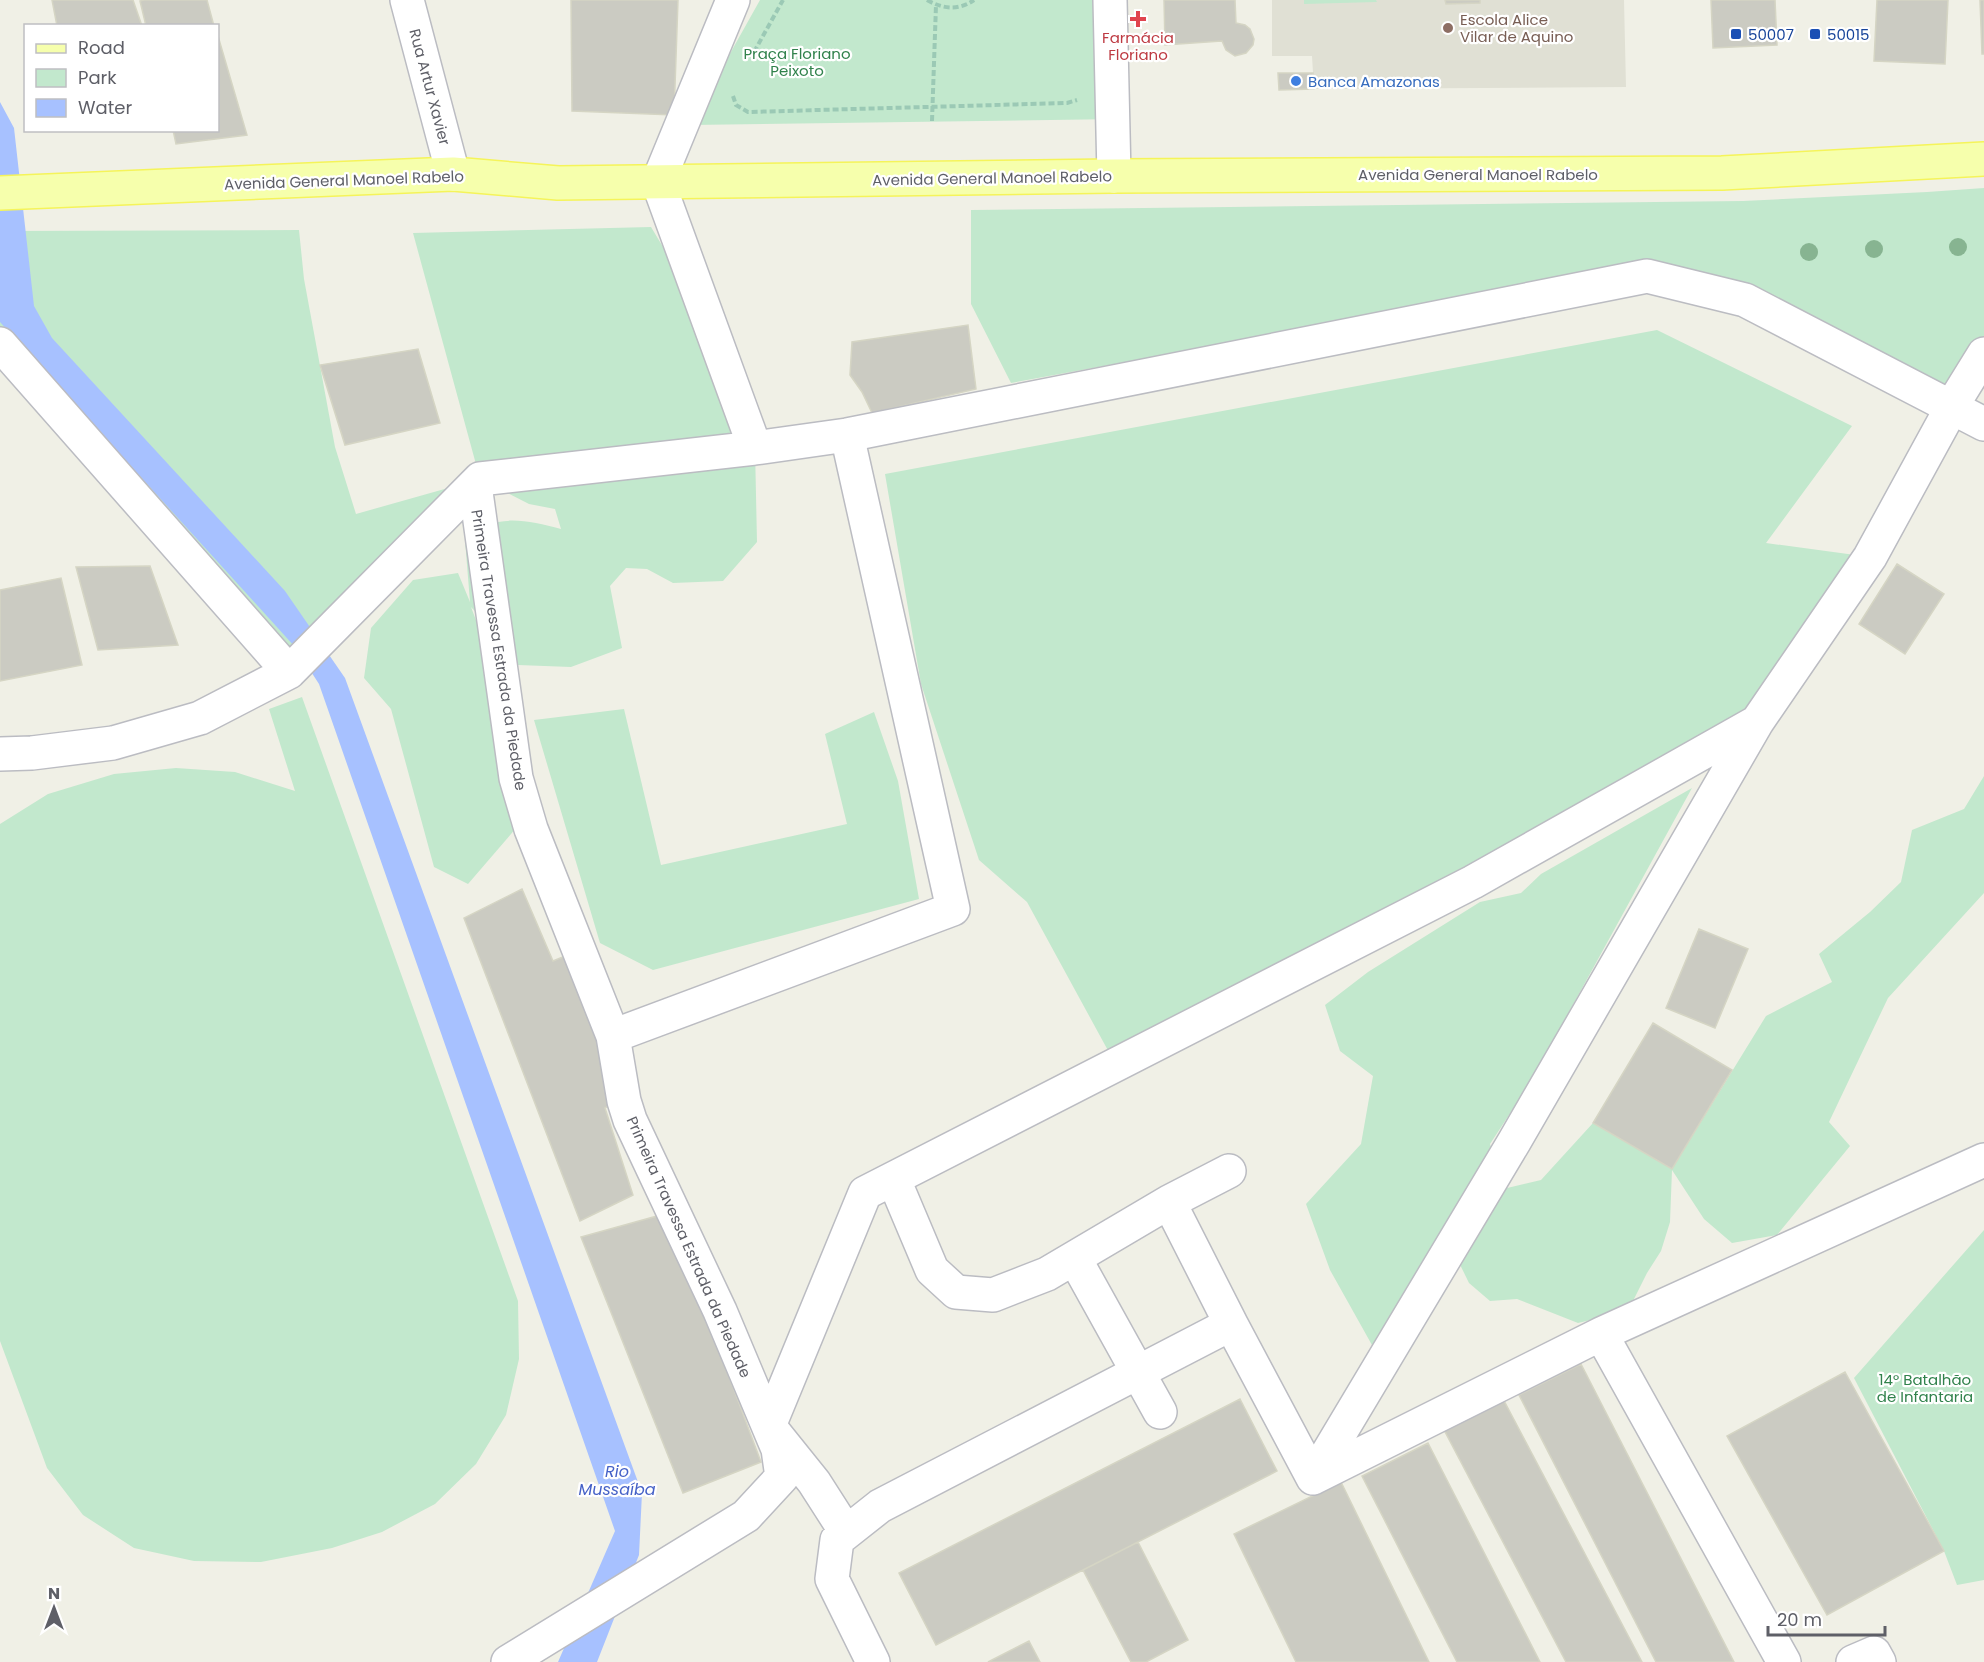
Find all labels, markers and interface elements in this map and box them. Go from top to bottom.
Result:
place label: Escola Alice Vilar de Aquino [1460,9,1573,47]
marker: Farmácia Floriano [1131,12,1145,26]
marker: Escola Alice Vilar de Aquino [1441,21,1455,35]
legend [24,24,219,132]
place label: 50007 [1748,24,1794,45]
place label: 50015 [1827,24,1869,45]
street label: Rua Artur Xavier [404,26,456,148]
place label: Farmácia Floriano [1102,27,1174,65]
marker: 50007 [1729,27,1743,41]
marker: 50015 [1808,27,1822,41]
text: Road [78,35,125,60]
park label: Praça Floriano Peixoto [743,43,851,81]
text: Park [78,65,117,90]
place label: Banca Amazonas [1308,71,1440,92]
marker: Banca Amazonas [1289,74,1303,88]
text: Water [78,95,132,120]
street label: Avenida General Manoel Rabelo [1358,164,1598,185]
street label: Avenida General Manoel Rabelo [224,165,464,195]
street label: Avenida General Manoel Rabelo [872,165,1112,191]
street label: Primeira Travessa Estrada da Piedade [466,508,532,792]
street label: Primeira Travessa Estrada da Piedade [622,1113,756,1381]
park label: 14° Batalhão de Infantaria [1877,1369,1973,1407]
water label: Rio Mussaíba [578,1460,656,1501]
north arrow [24,1578,84,1638]
text: N [48,1582,60,1605]
scale bar [1768,1599,1885,1637]
text: 20 m [1777,1607,1822,1632]

